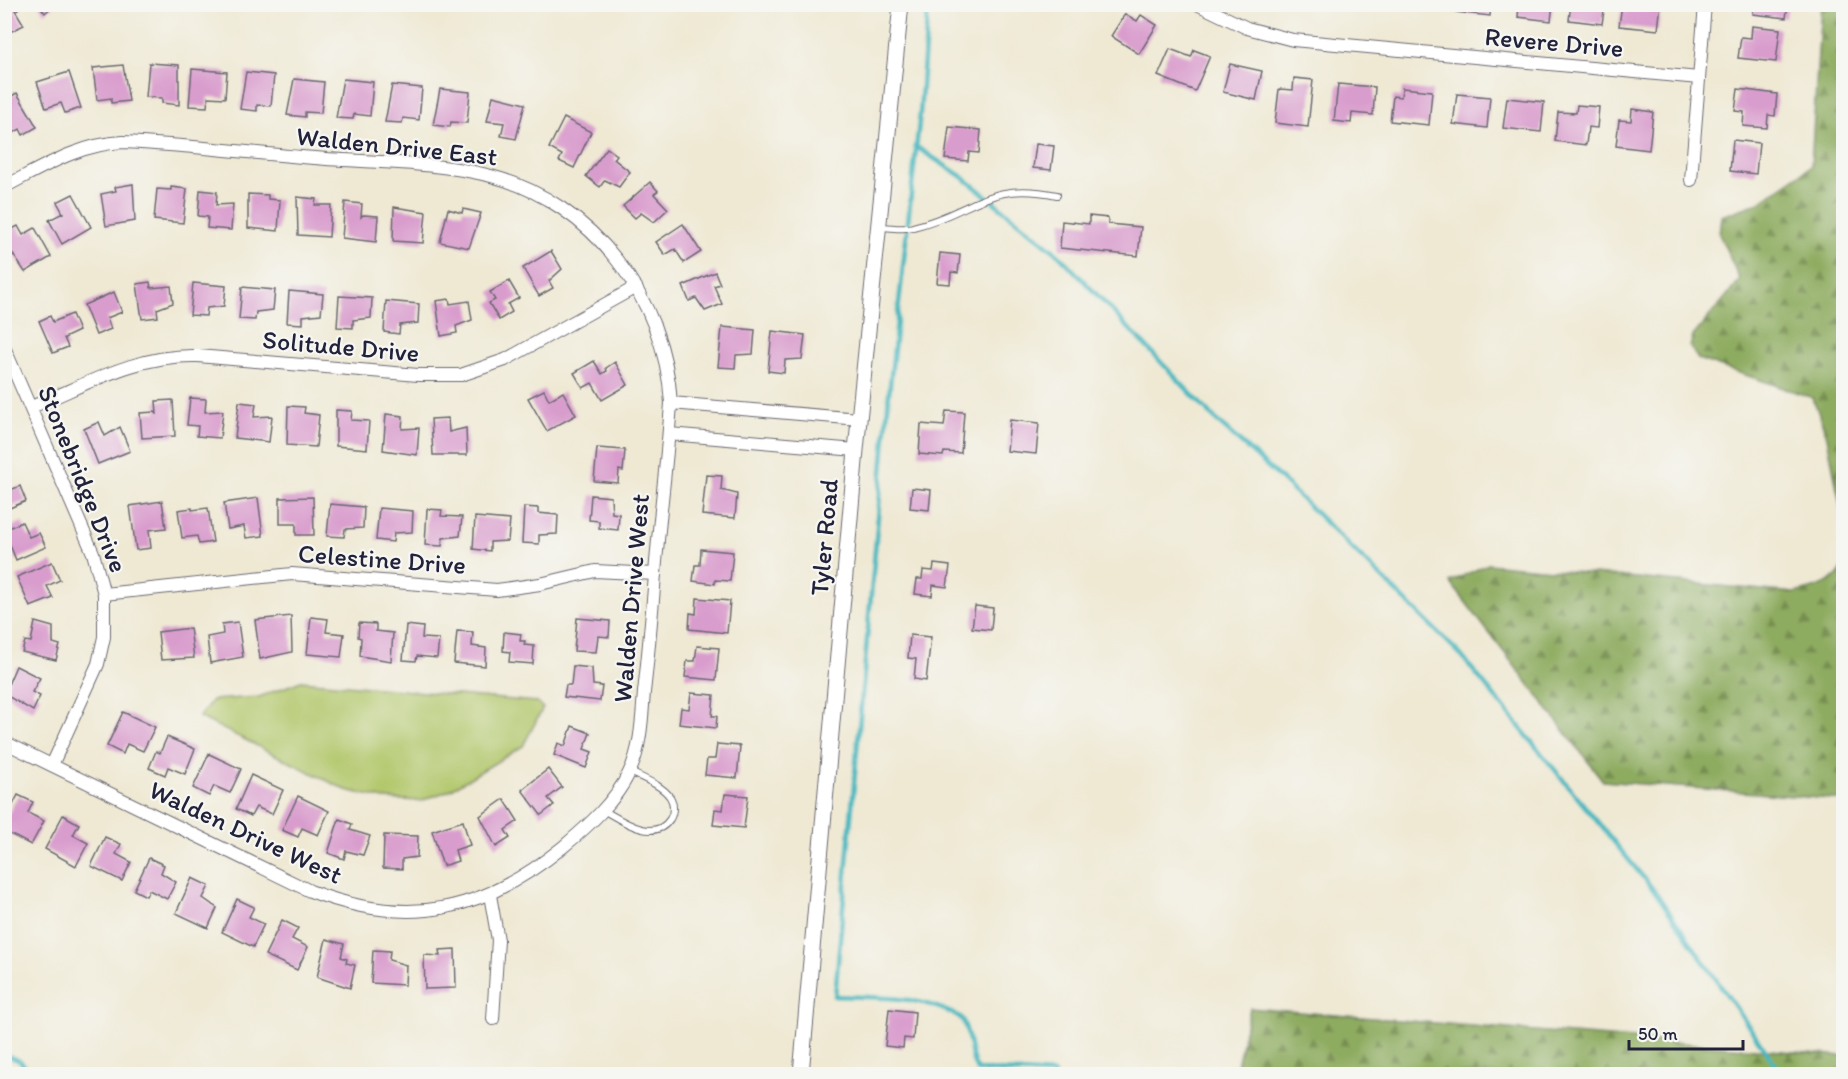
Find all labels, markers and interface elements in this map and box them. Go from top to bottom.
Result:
street label: Revere Drive [1483,20,1625,64]
street label: Walden Drive East [295,120,499,172]
street label: Solitude Drive [261,323,421,369]
street label: Stonebridge Drive [31,381,135,577]
street label: Tyler Road [803,477,845,597]
street label: Walden Drive West [606,492,656,704]
street label: Celestine Drive [297,537,467,581]
street label: Walden Drive West [144,773,348,891]
scale bar [1629,1013,1743,1051]
text: 50 m [1638,1023,1678,1045]

